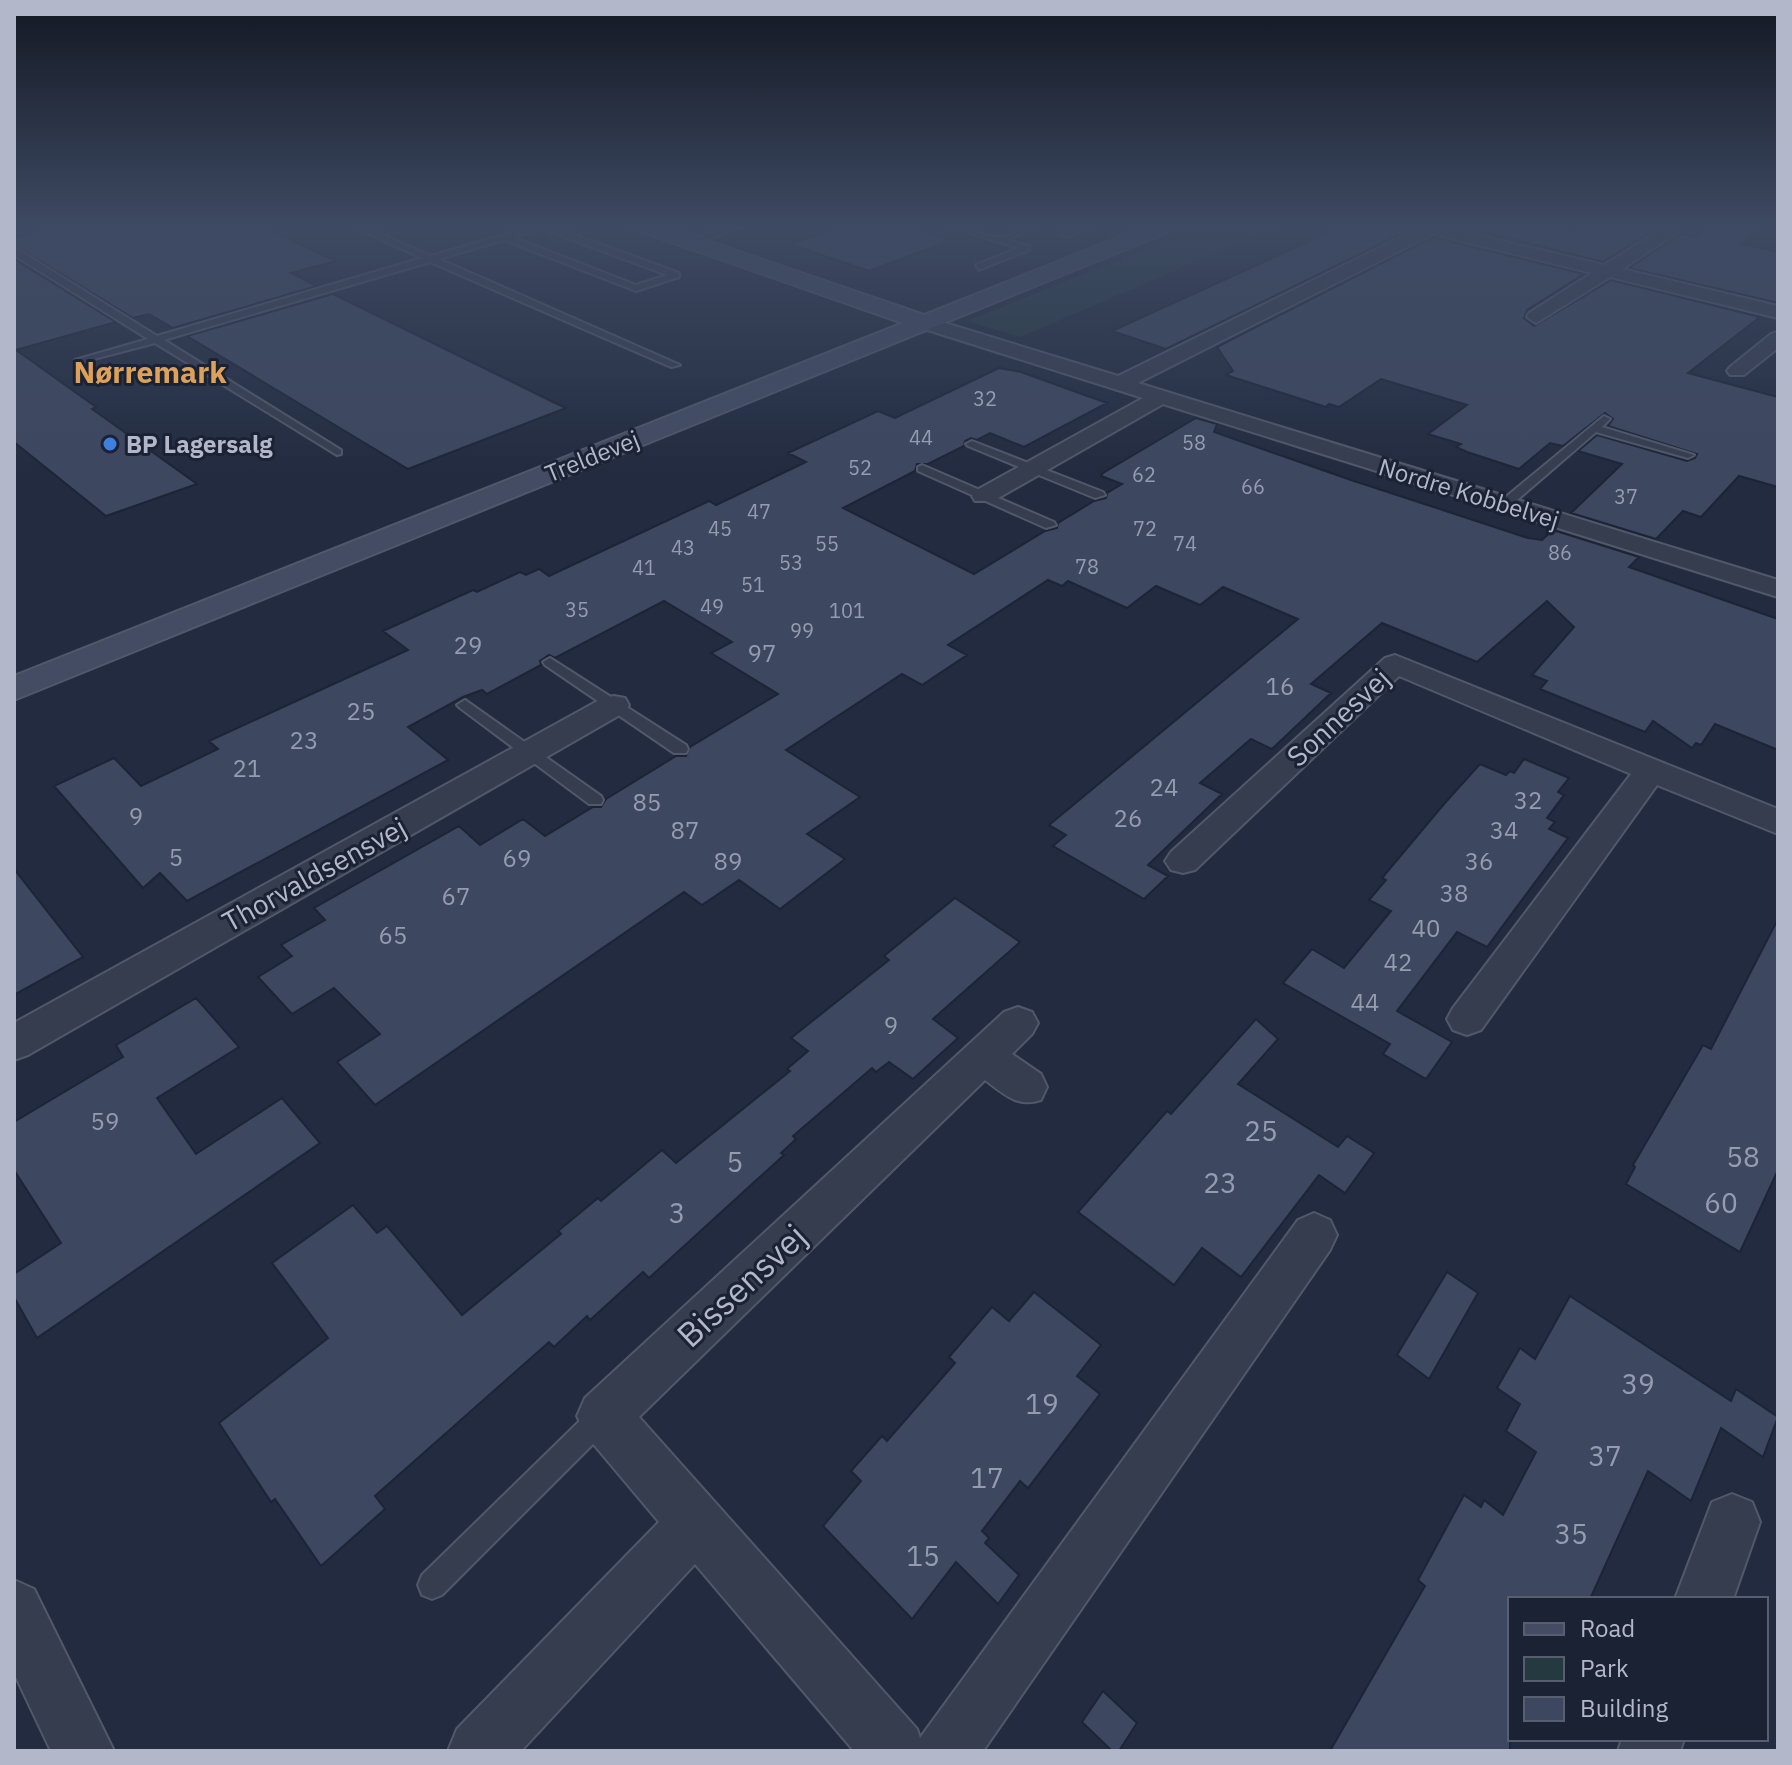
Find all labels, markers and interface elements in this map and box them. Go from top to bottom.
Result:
district label: Nørremark [73,352,227,391]
house number: 32 [973,385,997,412]
street label: Treldevej [540,423,644,489]
house number: 44 [909,424,933,451]
place label: BP Lagersalg [126,428,273,460]
house number: 58 [1182,429,1206,456]
marker: BP Lagersalg [101,435,119,453]
street label: Nordre Kobbelvej [1375,450,1563,536]
house number: 52 [848,454,872,481]
house number: 62 [1132,461,1156,488]
house number: 66 [1241,473,1265,500]
house number: 37 [1614,483,1638,510]
house number: 47 [747,498,771,525]
house number: 45 [708,515,732,542]
house number: 72 [1133,515,1157,542]
house number: 55 [815,530,839,557]
house number: 74 [1173,530,1197,557]
house number: 43 [671,534,695,561]
house number: 86 [1548,539,1572,566]
house number: 53 [779,549,803,576]
house number: 78 [1075,553,1099,580]
house number: 41 [632,554,656,581]
house number: 51 [741,571,765,598]
house number: 49 [700,593,724,620]
house number: 35 [565,596,589,623]
house number: 101 [829,597,865,624]
house number: 99 [790,617,814,644]
house number: 29 [454,629,482,661]
house number: 97 [748,637,776,669]
street label: Sonnesvej [1278,660,1398,774]
house number: 16 [1266,670,1294,702]
house number: 25 [347,695,375,727]
house number: 23 [290,724,318,756]
house number: 21 [233,752,261,784]
house number: 24 [1150,771,1178,803]
house number: 32 [1514,784,1542,816]
house number: 85 [633,786,661,818]
house number: 9 [129,800,143,832]
house number: 26 [1114,802,1142,834]
street label: Thorvaldsensvej [216,808,412,940]
house number: 87 [671,814,699,846]
house number: 34 [1490,814,1518,846]
house number: 5 [169,841,183,873]
house number: 69 [503,842,531,874]
house number: 89 [714,845,742,877]
house number: 36 [1465,845,1493,877]
house number: 38 [1440,877,1468,909]
house number: 67 [442,880,470,912]
house number: 40 [1412,912,1440,944]
house number: 65 [379,919,407,951]
house number: 42 [1384,946,1412,978]
house number: 44 [1351,986,1379,1018]
house number: 9 [884,1009,898,1041]
house number: 59 [91,1105,119,1137]
house number: 25 [1244,1112,1278,1149]
house number: 58 [1726,1138,1760,1175]
house number: 5 [727,1143,743,1180]
house number: 23 [1203,1164,1237,1201]
house number: 60 [1704,1184,1738,1221]
house number: 3 [669,1194,685,1231]
street label: Bissensvej [667,1214,815,1356]
house number: 39 [1621,1365,1655,1402]
house number: 19 [1025,1385,1059,1422]
house number: 37 [1588,1437,1622,1474]
house number: 17 [970,1459,1004,1496]
house number: 35 [1554,1515,1588,1552]
house number: 15 [906,1537,940,1574]
legend [1508,1597,1768,1741]
text: Road [1580,1612,1635,1644]
text: Park [1580,1652,1629,1684]
text: Building [1580,1692,1668,1724]

